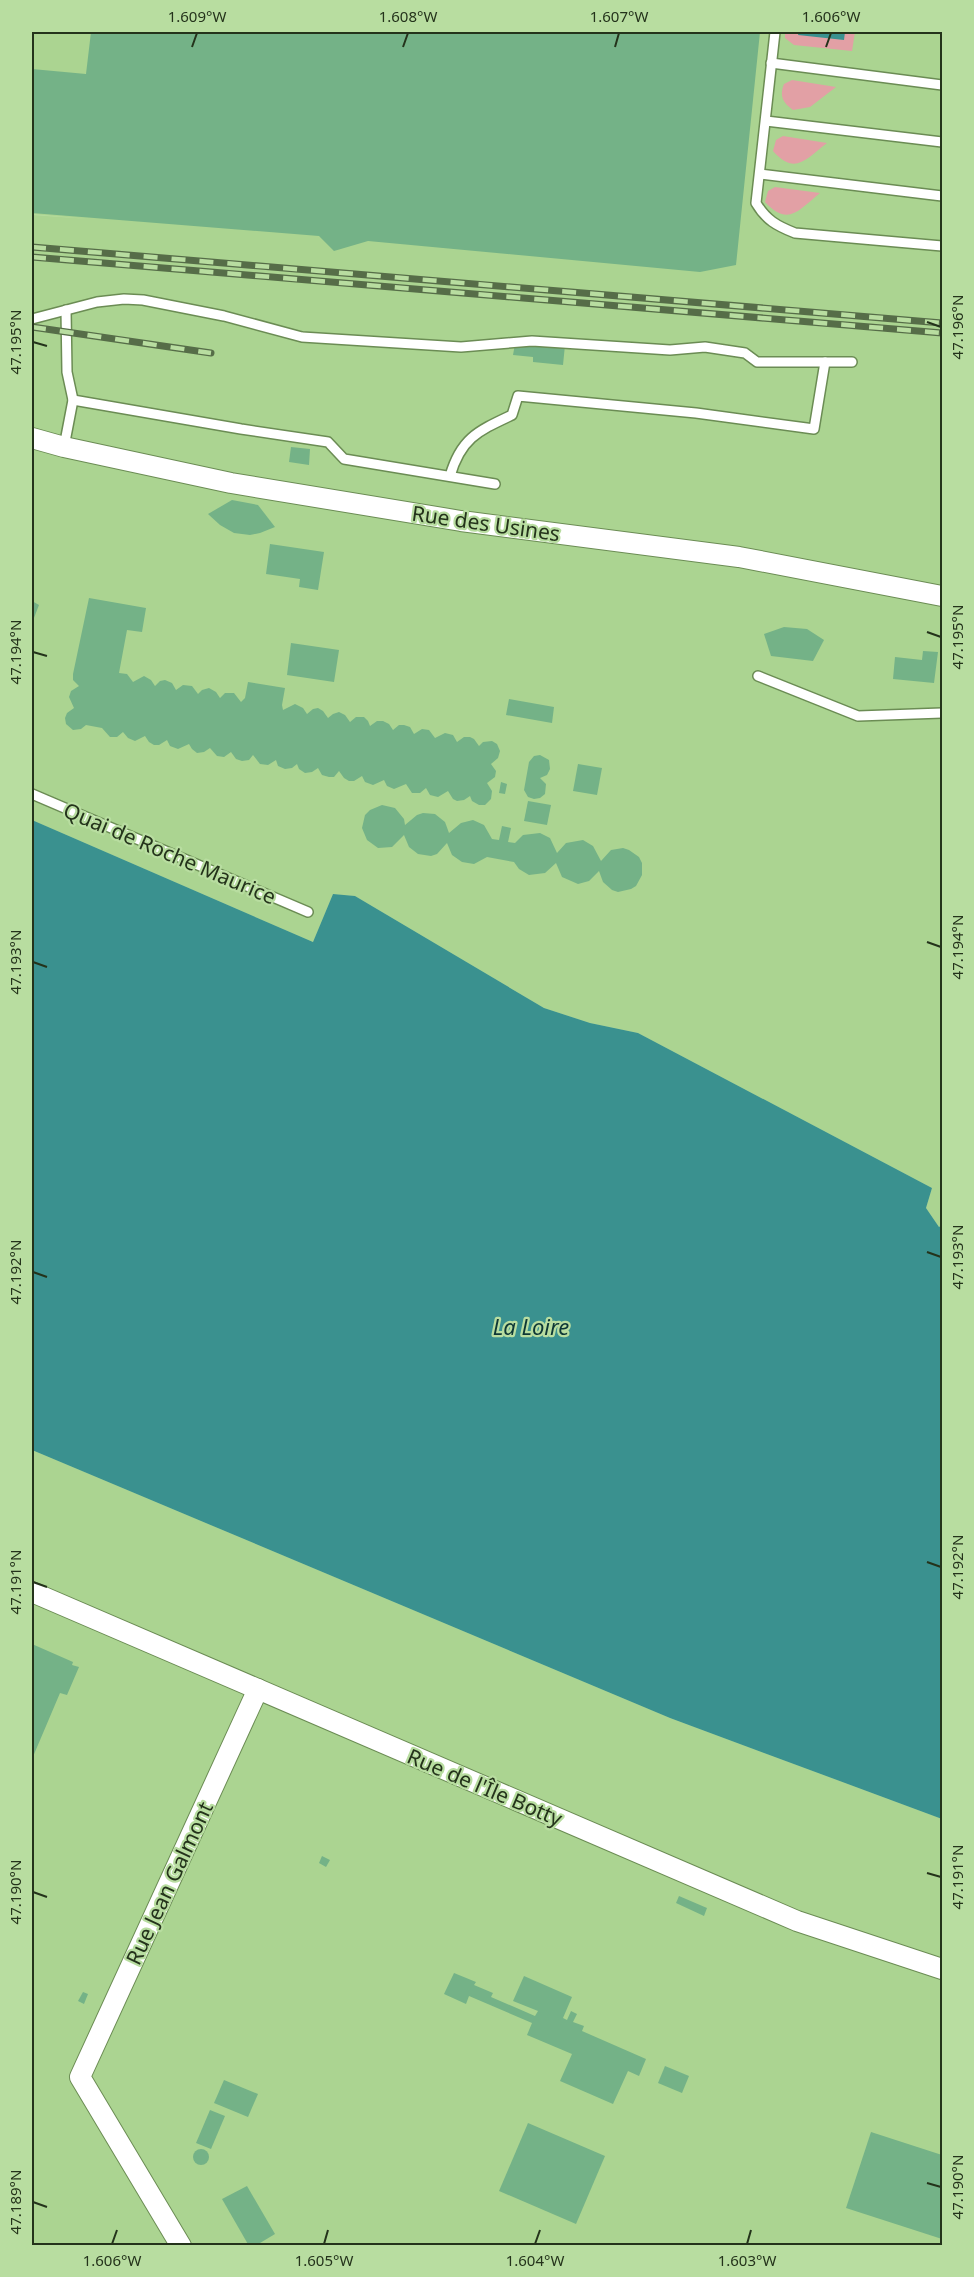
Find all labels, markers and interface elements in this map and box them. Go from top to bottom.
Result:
text: 1.609°W [168,6,226,26]
text: 1.608°W [379,6,437,26]
text: 1.607°W [590,6,648,26]
text: 1.606°W [802,6,860,26]
text: 47.196°N [947,295,967,359]
text: 47.195°N [5,310,25,374]
street label: Rue des Usines [410,499,562,547]
text: 47.195°N [947,605,967,669]
text: 47.194°N [5,620,25,684]
street label: Quai de Roche Maurice [59,796,281,910]
text: 47.194°N [947,915,967,979]
text: 47.193°N [5,930,25,994]
text: 47.193°N [947,1225,967,1289]
text: 47.192°N [5,1240,25,1304]
water label: La Loire [493,1311,569,1341]
text: 47.192°N [947,1535,967,1599]
text: 47.191°N [5,1550,25,1614]
street label: Rue de l'Île Botty [403,1742,567,1832]
street label: Rue Jean Galmont [119,1797,219,1969]
text: 47.191°N [947,1845,967,1909]
text: 47.190°N [5,1860,25,1924]
text: 47.190°N [947,2155,967,2219]
text: 47.189°N [5,2170,25,2234]
text: 1.606°W [83,2250,141,2270]
text: 1.605°W [295,2250,353,2270]
text: 1.604°W [506,2250,564,2270]
text: 1.603°W [718,2250,776,2270]

